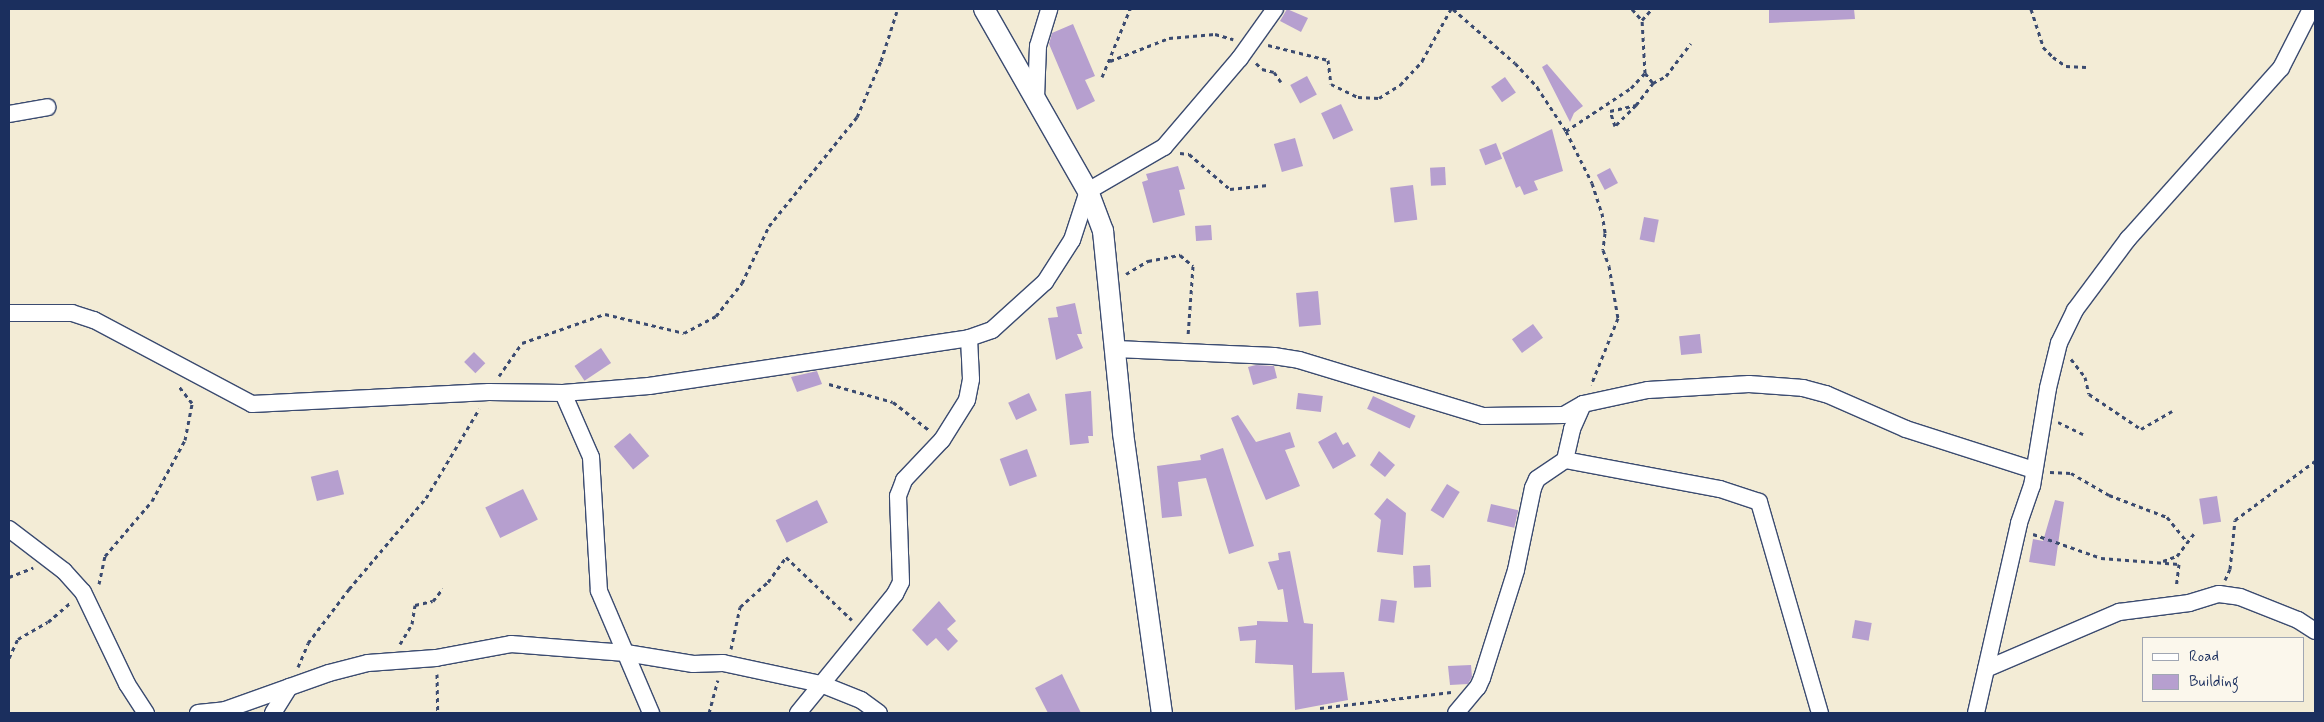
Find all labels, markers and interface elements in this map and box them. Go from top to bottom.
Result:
legend [2142,637,2304,702]
text: Road [2189,647,2219,667]
text: Building [2189,672,2239,692]

